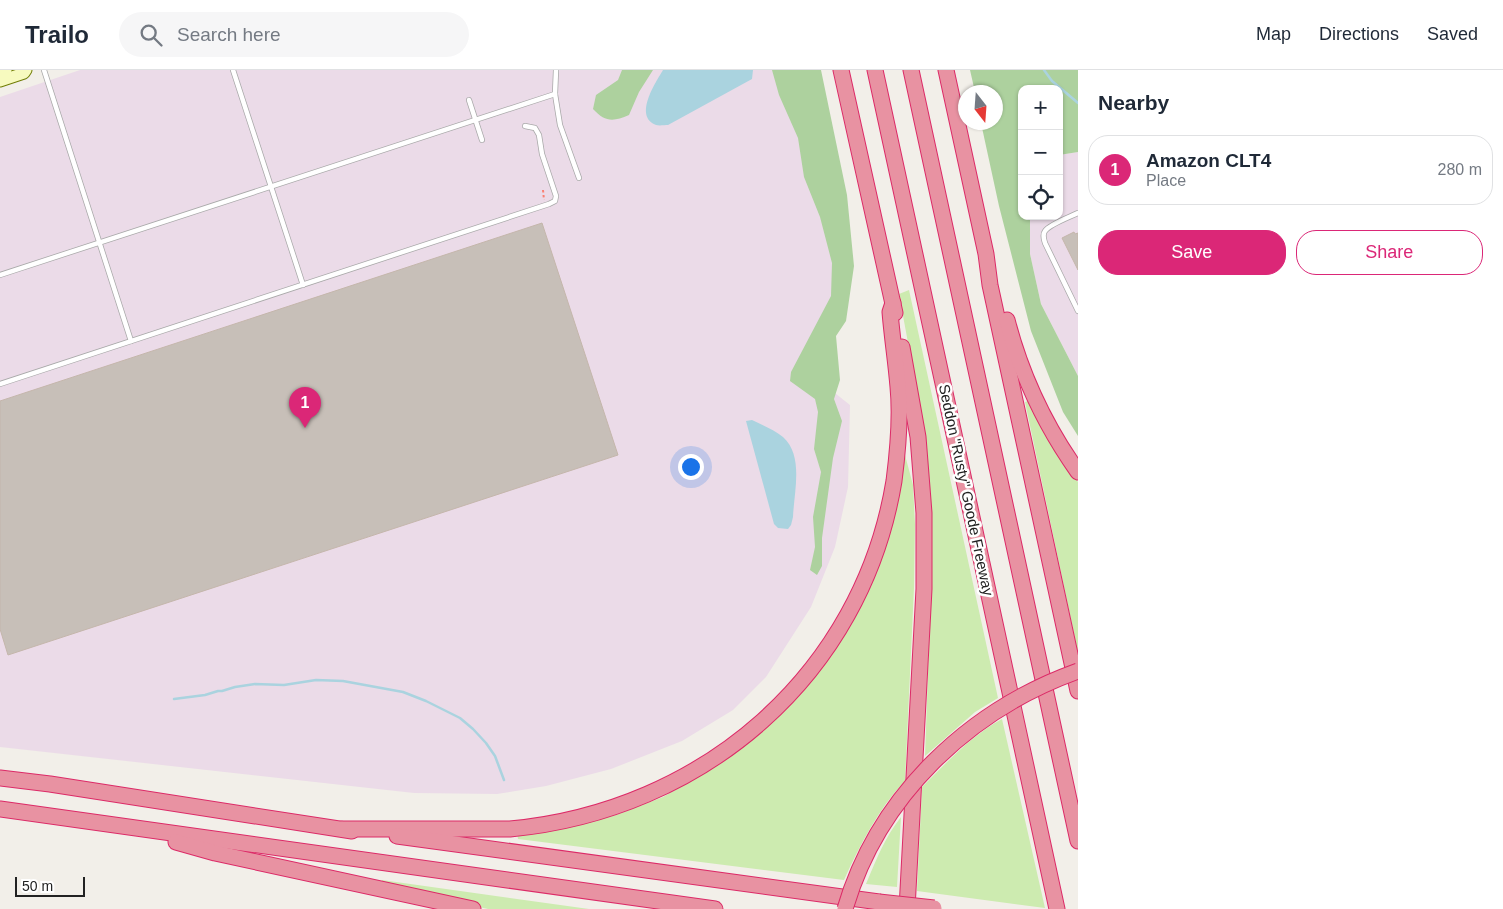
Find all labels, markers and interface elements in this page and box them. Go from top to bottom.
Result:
search box [119,12,469,57]
text: Trailo [25,21,89,48]
icon: search [137,21,165,49]
text: Search here [177,24,281,45]
text: Map [1256,24,1291,44]
text: Directions [1319,24,1399,44]
text: Saved [1427,24,1478,44]
north arrow [958,85,1003,130]
map controls [1018,85,1063,220]
button: + [1018,85,1063,130]
text: Nearby [1098,91,1169,114]
button: − [1018,130,1063,175]
text: Amazon CLT4 [1146,150,1271,171]
text: 1 [1111,161,1119,178]
text: 280 m [1438,161,1482,178]
text: Place [1146,172,1186,189]
button: locate [1018,175,1063,220]
button: Save [1098,230,1286,275]
button: Share [1296,230,1483,275]
street label: Seddon "Rusty" Goode Freeway [936,383,997,598]
pin: 1 [289,387,321,428]
your location [678,454,704,480]
scale bar [15,874,85,897]
text: 50 m [22,878,53,894]

